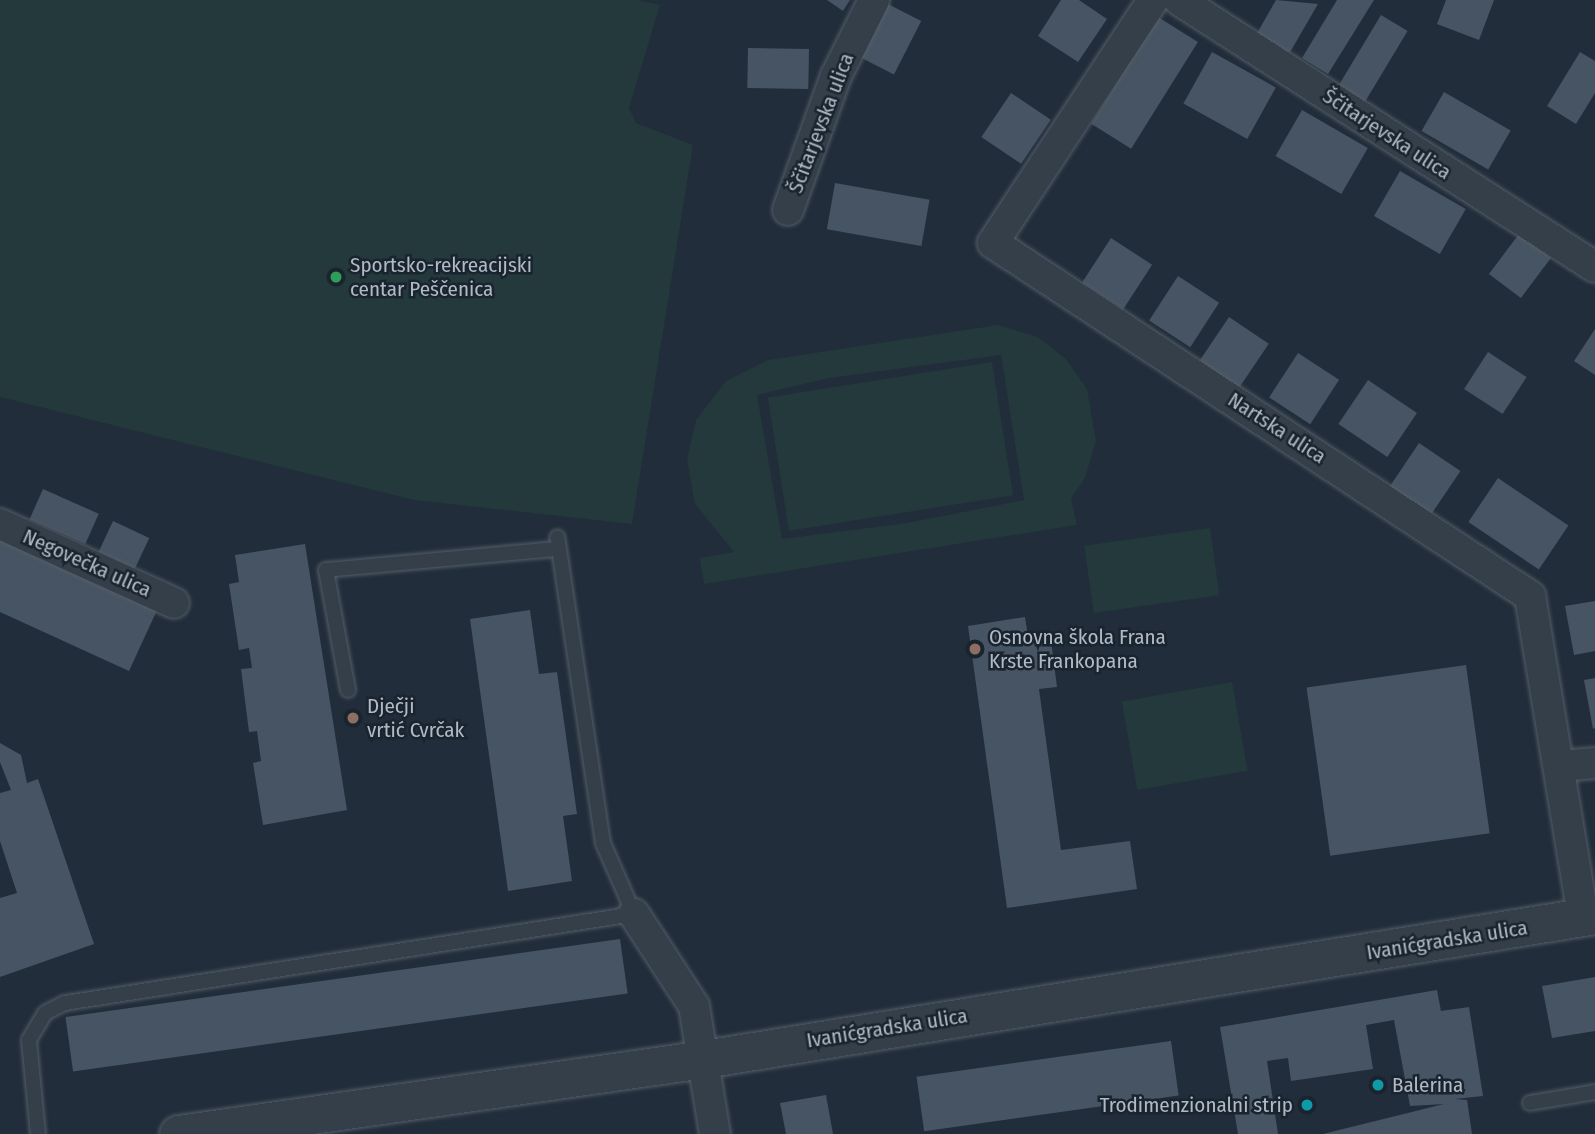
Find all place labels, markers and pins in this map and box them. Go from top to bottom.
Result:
place label: Sportsko-rekreacijski centar Peščenica [350,252,532,302]
marker: Sportsko-rekreacijski centar Peščenica [328,269,344,285]
place label: Osnovna škola Frana Krste Frankopana [989,624,1166,674]
marker: Osnovna škola Frana Krste Frankopana [967,641,983,657]
place label: Dječji vrtić Cvrčak [367,693,464,743]
marker: Dječji vrtić Cvrčak [345,710,361,726]
place label: Balerina [1392,1072,1463,1098]
marker: Balerina [1370,1077,1386,1093]
place label: Trodimenzionalni strip [1100,1092,1293,1118]
marker: Trodimenzionalni strip [1299,1097,1315,1113]

